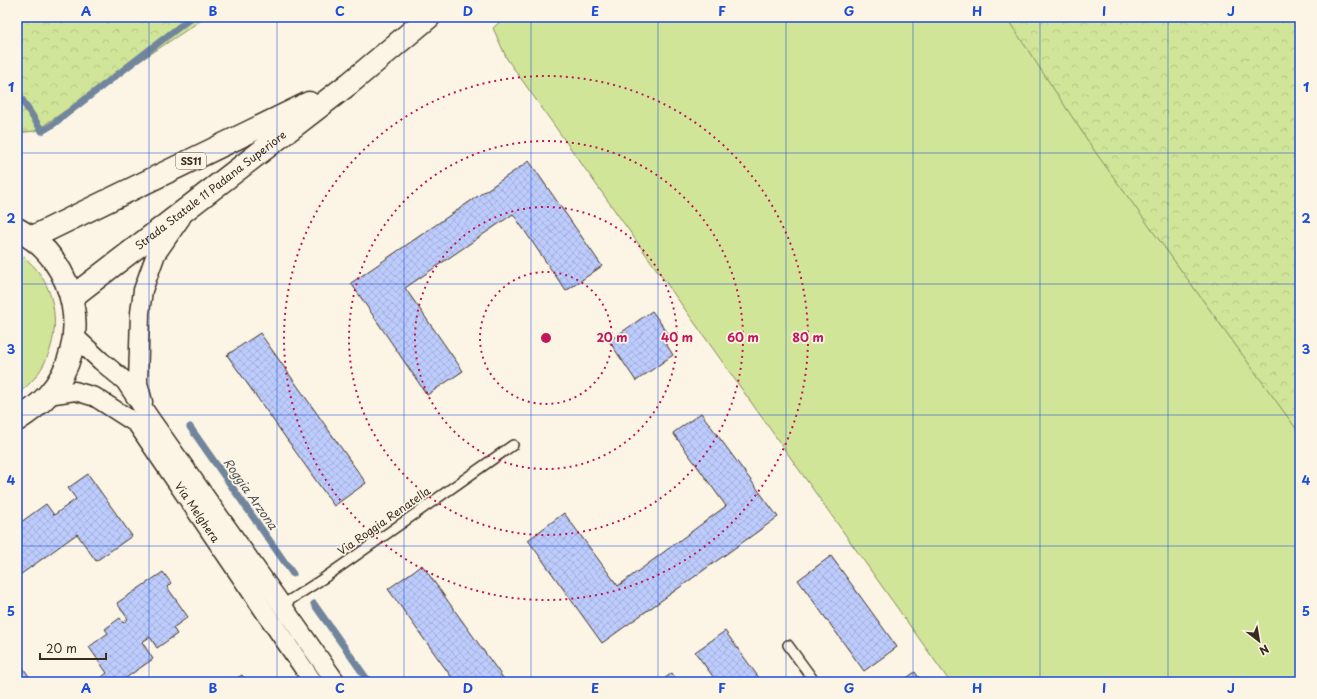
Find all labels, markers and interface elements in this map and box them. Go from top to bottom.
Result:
text: A [81,1,91,20]
text: B [209,1,218,20]
text: C [335,1,345,20]
text: D [463,1,473,20]
text: E [591,1,599,20]
text: F [718,1,726,20]
text: G [844,1,854,20]
text: H [972,1,982,20]
text: I [1102,1,1106,20]
text: J [1227,1,1235,20]
text: 1 [8,77,14,96]
text: 1 [1303,77,1309,96]
street label: Strada Statale 11 Padana Superiore [131,126,290,254]
road number: SS11 [176,153,206,169]
text: 2 [6,208,16,227]
text: 2 [1301,208,1311,227]
text: 20 m [596,328,628,346]
text: 40 m [661,328,693,346]
text: 60 m [727,328,759,346]
text: 80 m [792,328,824,346]
centre of rings [539,331,553,345]
text: 3 [7,339,16,358]
text: 3 [1302,339,1311,358]
water label: Roggia Arzona [219,454,283,533]
text: 4 [7,470,16,489]
text: 4 [1302,470,1311,489]
street label: Via Melghera [171,478,224,546]
street label: Via Roggia Renatella [334,482,434,559]
text: 5 [7,601,15,620]
text: 5 [1302,601,1310,620]
north arrow [1239,621,1279,661]
scale bar [40,635,106,661]
text: 20 m [46,639,77,657]
text: N [1256,640,1273,660]
text: A [81,678,91,697]
text: B [209,678,218,697]
text: C [335,678,345,697]
text: D [463,678,473,697]
text: E [591,678,599,697]
text: F [718,678,726,697]
text: G [844,678,854,697]
text: H [972,678,982,697]
text: I [1102,678,1106,697]
text: J [1227,678,1235,697]

